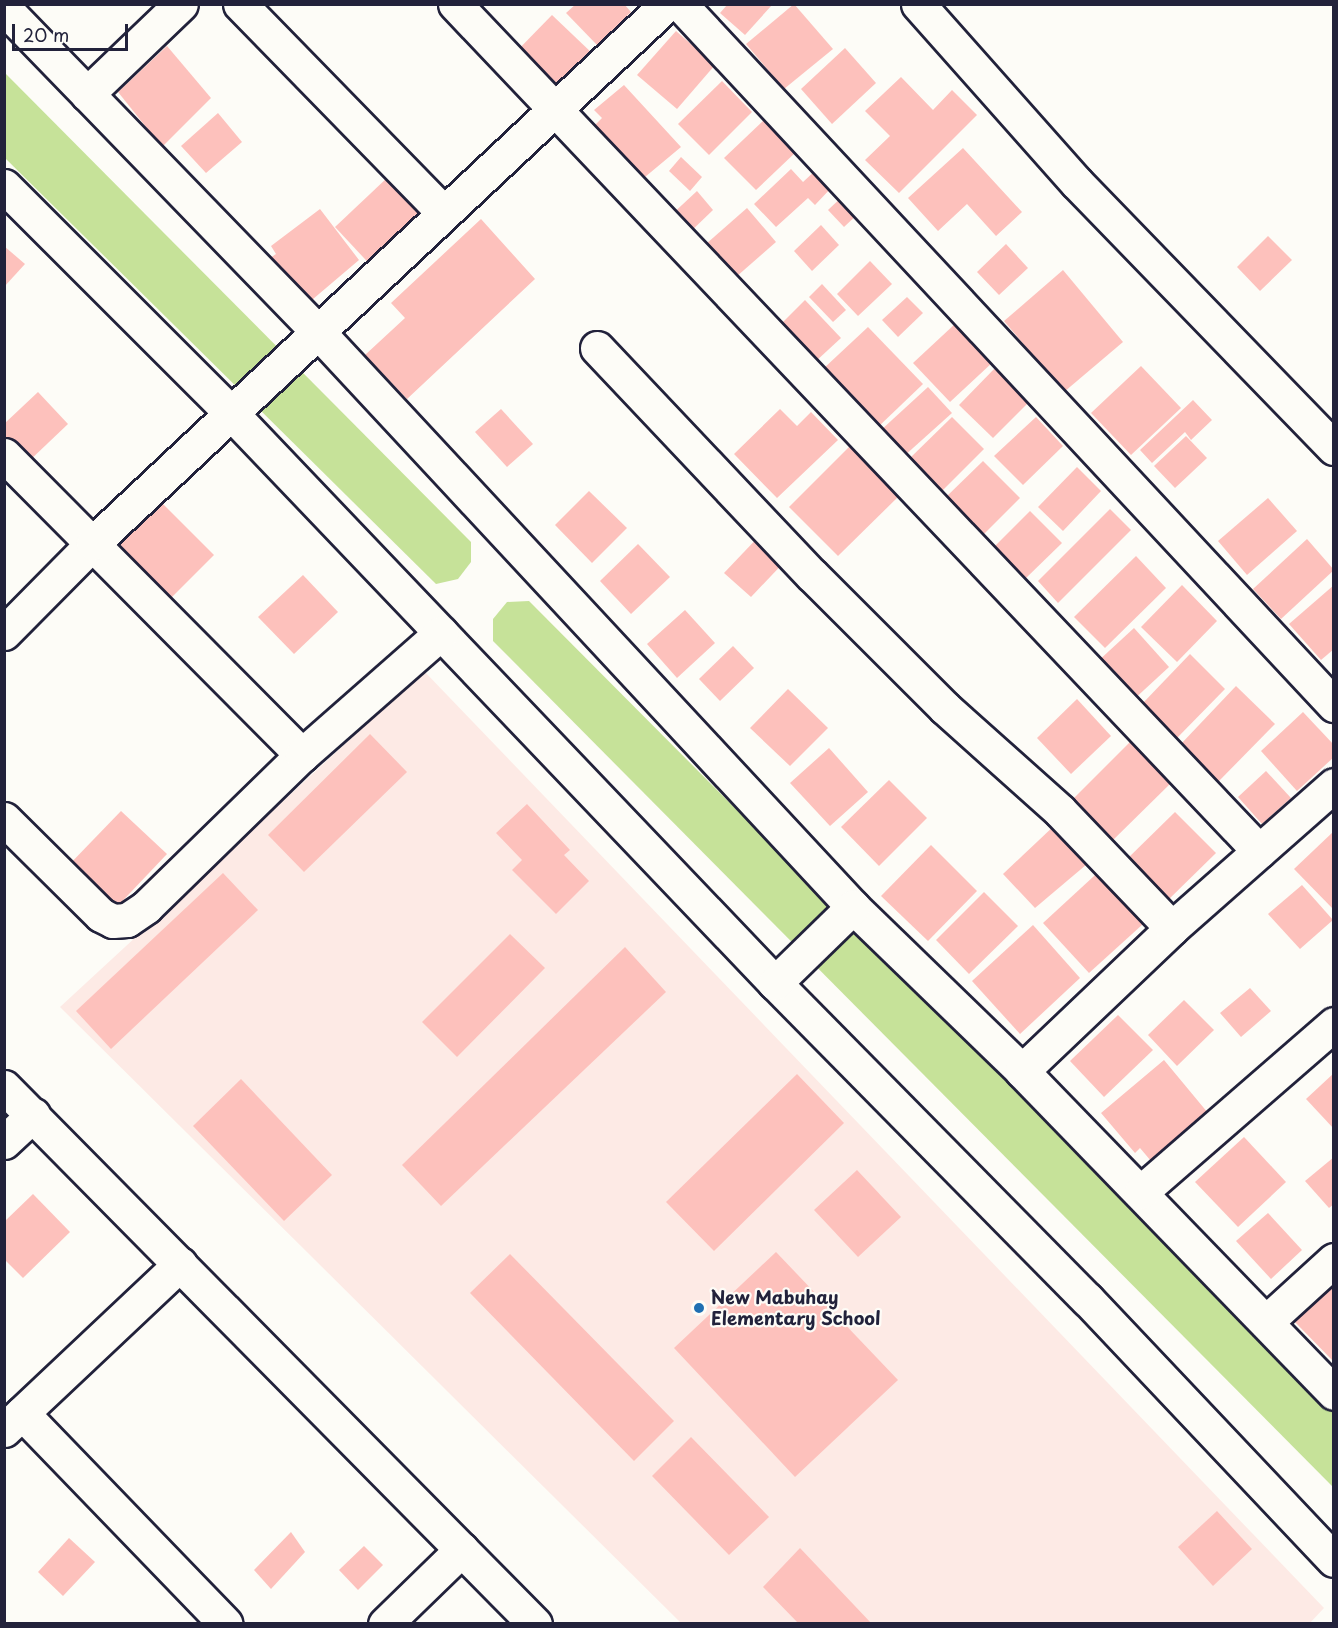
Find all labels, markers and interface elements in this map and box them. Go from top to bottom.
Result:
scale bar [15,12,130,50]
text: 20 m [23,21,69,48]
place label: New Mabuhay Elementary School [711,1287,881,1330]
marker: New Mabuhay Elementary School [692,1301,706,1315]

